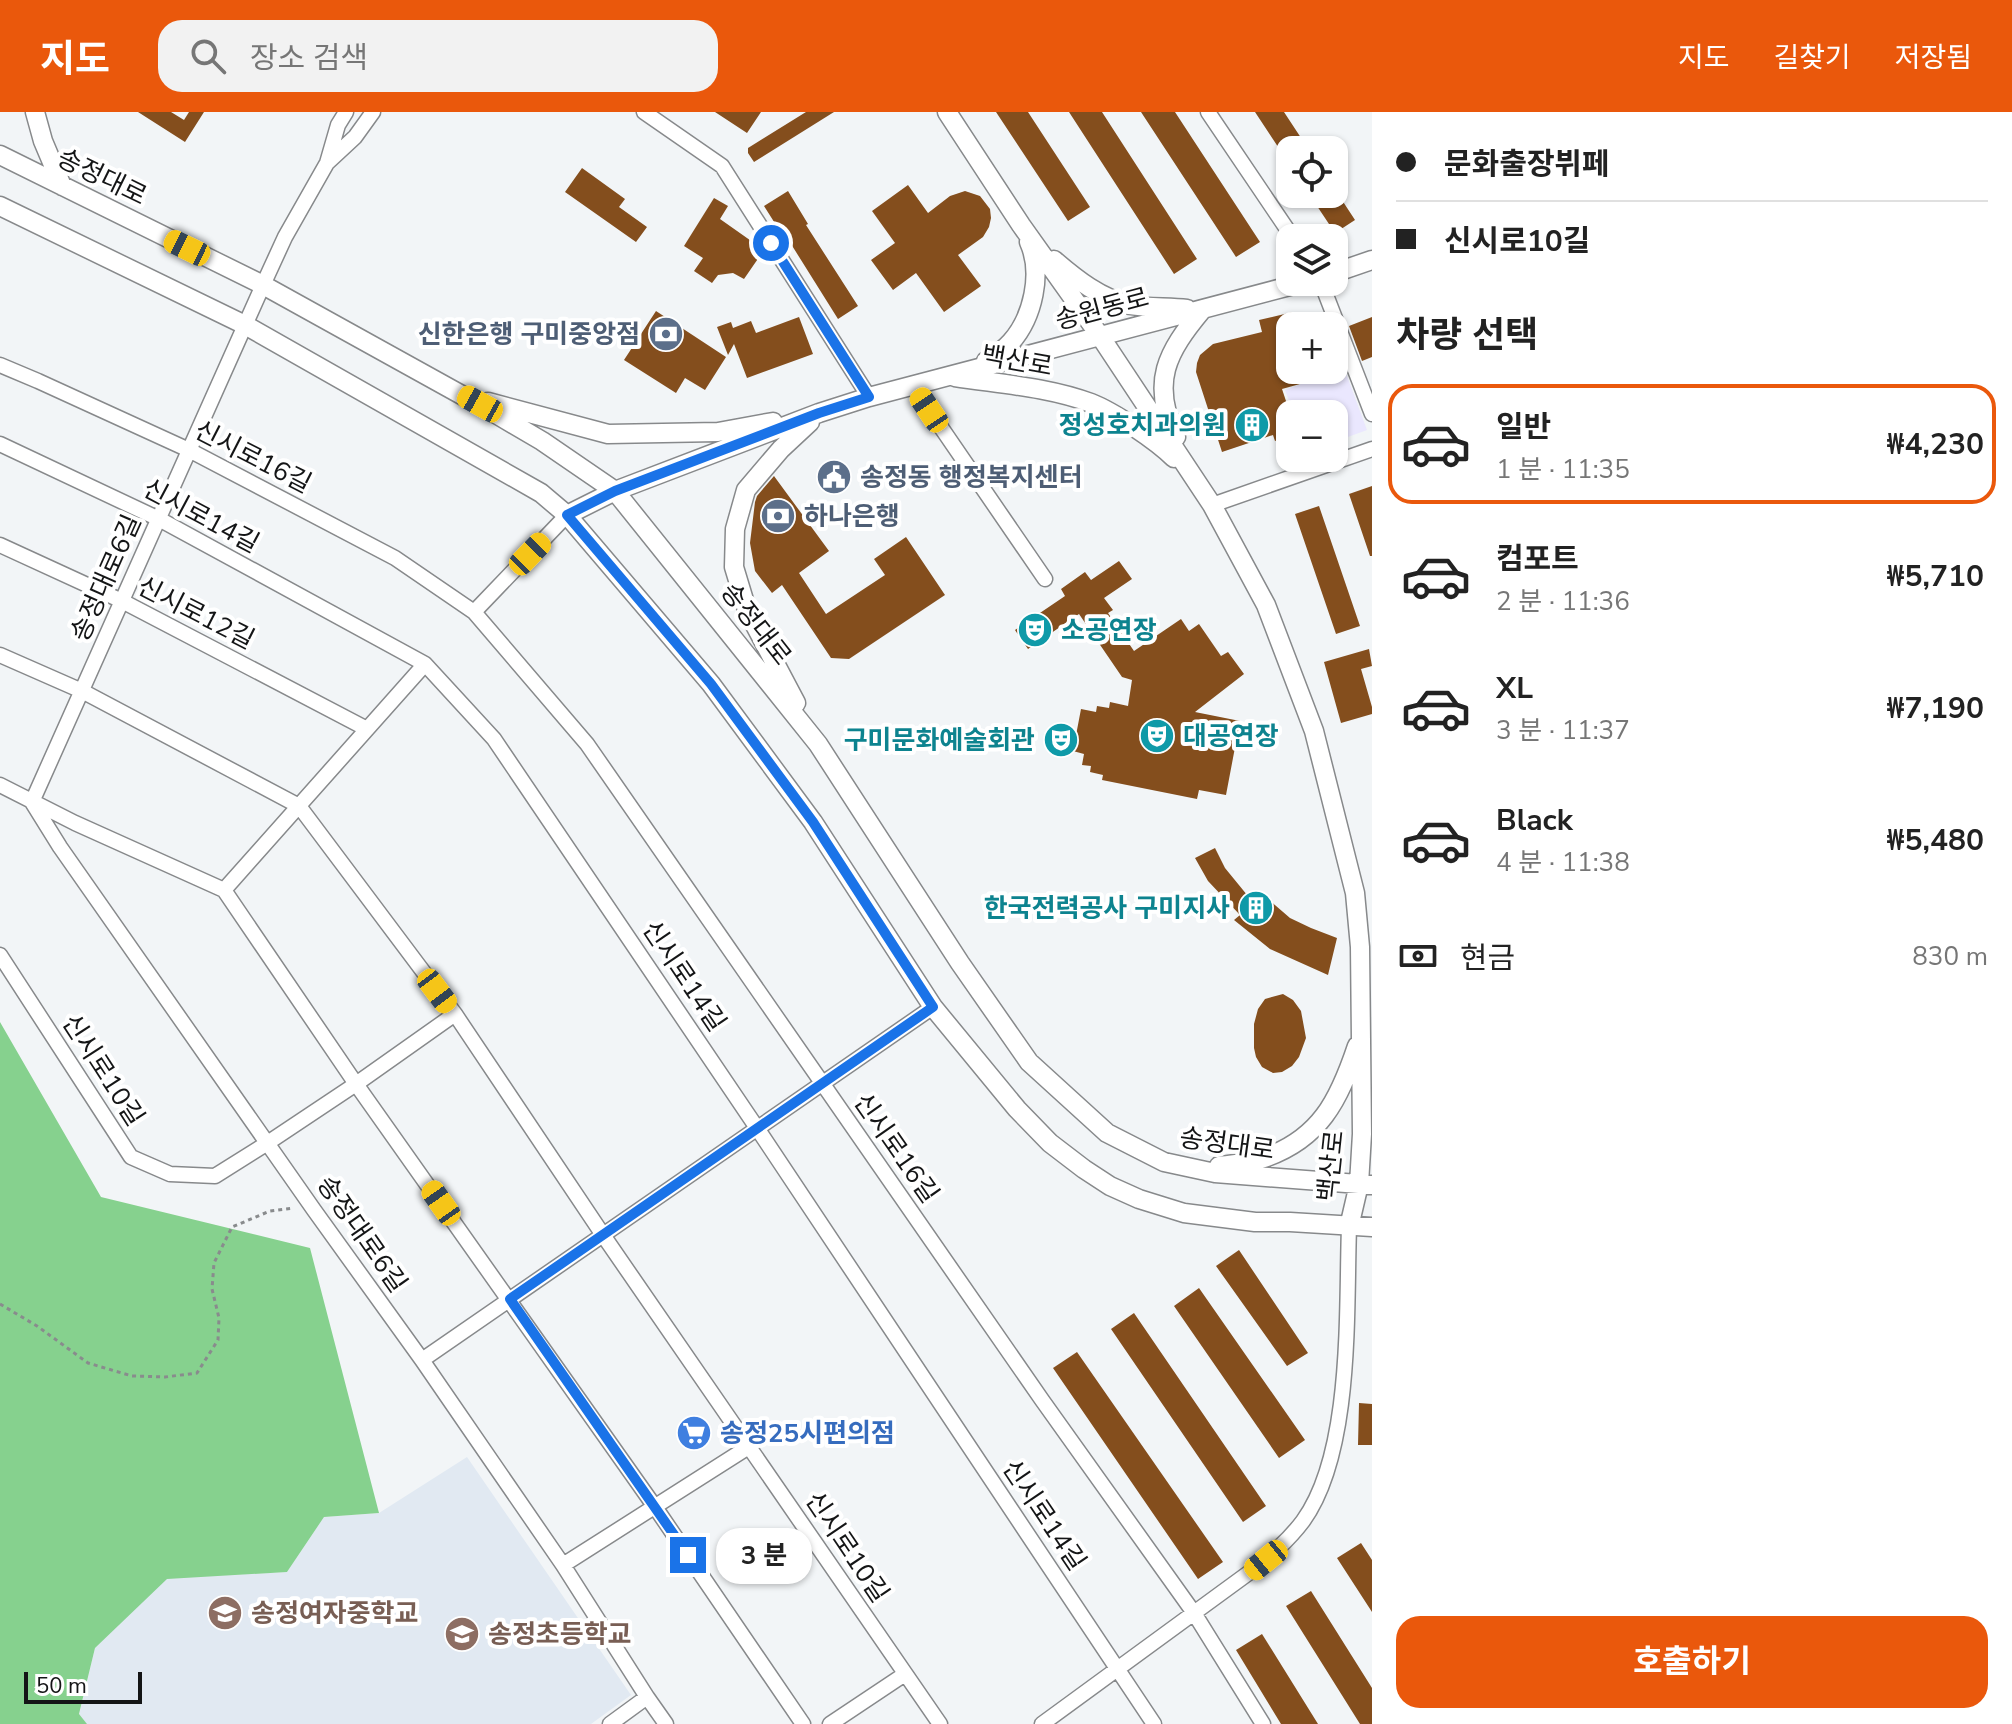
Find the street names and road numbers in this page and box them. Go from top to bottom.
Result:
street label: 송정대로 [51,140,153,214]
street label: 송원동로 [1051,280,1153,338]
street label: 백산로 [979,338,1055,384]
street label: 신시로16길 [189,413,317,501]
street label: 신시로14길 [137,471,265,561]
street label: 송정대로6길 [63,509,149,647]
street label: 신시로12길 [132,569,260,657]
street label: 송정대로 [713,576,799,672]
street label: 신시로14길 [634,914,734,1038]
street label: 신시로10길 [54,1007,152,1133]
street label: 신시로16길 [845,1086,947,1210]
street label: 송정대로 [1177,1120,1277,1168]
street label: 백산로 [1310,1128,1352,1204]
street label: 송정대로6길 [309,1169,415,1299]
street label: 신시로14길 [994,1453,1094,1577]
street label: 신시로10길 [797,1485,897,1609]

